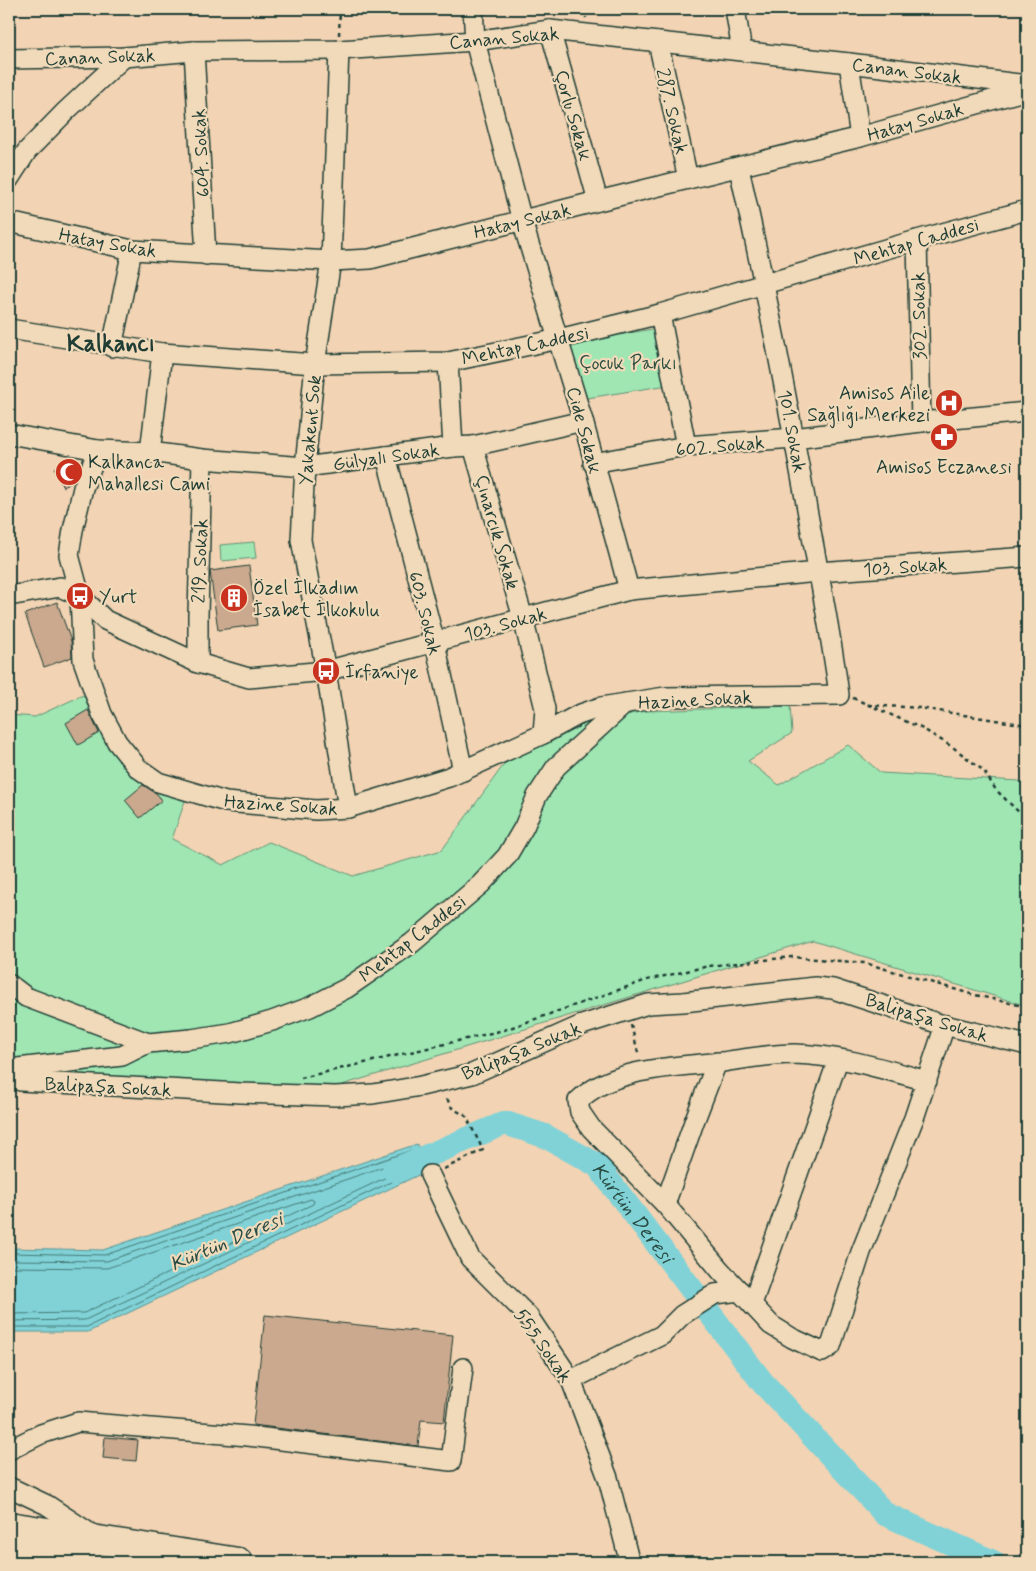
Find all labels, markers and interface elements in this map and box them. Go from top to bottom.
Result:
street label: Canan Sokak [448,21,560,56]
street label: Canan Sokak [44,43,156,72]
street label: Canan Sokak [851,52,963,91]
street label: 287. Sokak [650,66,694,157]
street label: Çorlu Sokak [548,67,597,164]
street label: Hatay Sokak [864,97,966,148]
street label: 604. Sokak [187,108,216,198]
street label: Hatay Sokak [471,197,573,246]
street label: Mehtap Caddesi [851,213,982,272]
street label: Hatay Sokak [57,223,159,264]
street label: 302. Sokak [906,272,933,360]
street label: Mehtap Caddesi [459,321,591,372]
district label: Kalkancı [67,329,155,360]
park label: Çocuk Parkı [579,351,677,376]
street label: Yakakent Sok [293,374,328,486]
place label: Amisos Aile Sağlığı Merkezi [807,381,930,429]
street label: Cide Sokak [560,384,607,477]
street label: 101. Sokak [771,388,812,475]
hospital icon: Amisos Aile Sağlığı Merkezi [934,388,964,418]
pharmacy icon: Amisos Eczanesi [929,422,959,452]
street label: 602. Sokak [675,430,766,463]
street label: Gülyalı Sokak [331,438,441,477]
place label: Kalkanca Mahallesi Cami [88,450,210,497]
place label: Amisos Eczanesi [876,455,1012,480]
mosque icon: Kalkanca Mahallesi Cami [54,457,84,487]
street label: Çınarcık Sokak [468,472,525,593]
street label: 219. Sokak [187,518,214,604]
street label: 103. Sokak [862,552,948,583]
street label: 603. Sokak [402,569,447,658]
place label: Özel İlkadım İsabet İlkokulu [253,576,380,623]
bus stop icon: Yurt [65,581,95,611]
building icon: Özel İlkadım İsabet İlkokulu [219,583,249,613]
place label: Yurt [99,585,137,610]
street label: 103. Sokak [461,601,549,647]
bus stop icon: İrfaniye [311,656,341,686]
place label: İrfaniye [345,660,418,686]
street label: Hazine Sokak [638,685,753,716]
street label: Hazine Sokak [223,789,339,822]
street label: Mehtap Caddesi [354,890,472,989]
street label: Balipaşa Sokak [862,988,991,1049]
street label: Balipaşa Sokak [458,1016,585,1087]
street label: Balipaşa Sokak [44,1072,172,1103]
water label: Kürtün Deresi [585,1158,681,1271]
water label: Kürtün Deresi [166,1206,289,1278]
street label: 555 Sokak [508,1304,577,1388]

